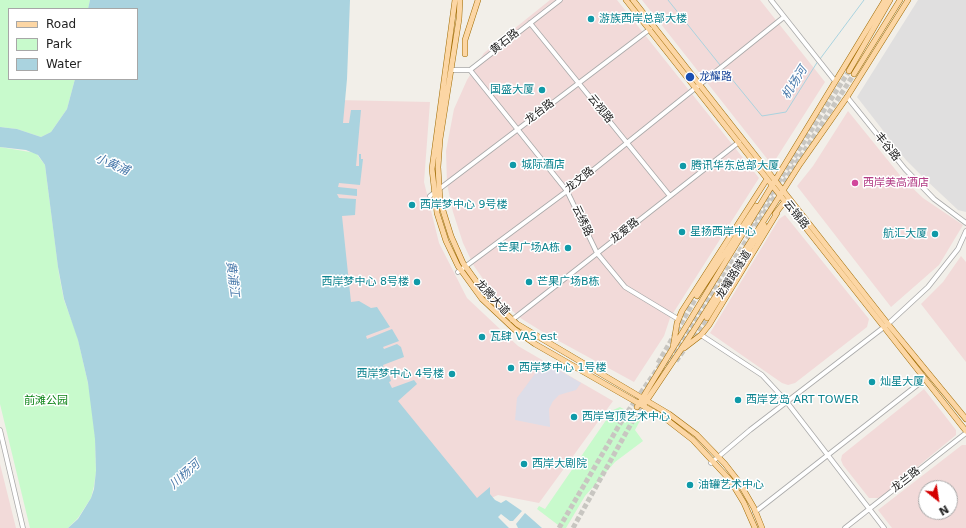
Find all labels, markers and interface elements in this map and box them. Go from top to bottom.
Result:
legend [8,8,138,80]
place label: 游族西岸总部大楼 [599,12,687,26]
marker: 游族西岸总部大楼 [586,14,596,24]
text: Road [46,17,76,31]
street label: 黄石路 [488,27,522,57]
text: Park [46,37,72,51]
text: Water [46,57,81,71]
water label: 机场河 [779,64,811,102]
place label: 龙耀路 [699,70,732,84]
marker: 龙耀路 [684,71,696,83]
place label: 国盛大厦 [490,83,534,97]
marker: 国盛大厦 [537,85,547,95]
street label: 云视路 [584,92,616,126]
street label: 龙台路 [523,97,557,127]
street label: 丰谷路 [871,130,903,164]
water label: 小黄浦 [93,151,131,179]
place label: 城际酒店 [521,158,565,172]
place label: 腾讯华东总部大厦 [691,159,779,173]
marker: 城际酒店 [508,160,518,170]
marker: 腾讯华东总部大厦 [678,161,688,171]
street label: 龙文路 [563,165,597,195]
place label: 西岸美高酒店 [863,176,929,190]
marker: 西岸美高酒店 [850,178,860,188]
place label: 西岸梦中心 9号楼 [420,198,507,212]
street label: 云锦路 [781,198,811,232]
marker: 西岸梦中心 9号楼 [407,200,417,210]
street label: 云绣路 [569,203,595,239]
street label: 龙爱路 [608,216,642,246]
place label: 星扬西岸中心 [690,225,756,239]
marker: 星扬西岸中心 [677,227,687,237]
place label: 航汇大厦 [883,227,927,241]
marker: 航汇大厦 [930,229,940,239]
place label: 芒果广场A栋 [497,241,560,255]
marker: 芒果广场A栋 [563,243,573,253]
street label: 龙耀路隧道 [714,248,754,302]
water label: 黄浦江 [223,260,241,298]
place label: 西岸梦中心 8号楼 [322,275,409,289]
place label: 芒果广场B栋 [537,275,600,289]
marker: 西岸梦中心 8号楼 [412,277,422,287]
street label: 龙腾大道 [472,277,512,319]
marker: 芒果广场B栋 [524,277,534,287]
place label: 瓦肆 VAS est [490,330,557,344]
marker: 瓦肆 VAS est [477,332,487,342]
place label: 西岸梦中心 1号楼 [519,361,606,375]
marker: 西岸梦中心 1号楼 [506,363,516,373]
place label: 西岸梦中心 4号楼 [357,367,444,381]
marker: 西岸梦中心 4号楼 [447,369,457,379]
place label: 灿星大厦 [880,375,924,389]
marker: 灿星大厦 [867,377,877,387]
place label: 西岸艺岛 ART TOWER [746,393,859,407]
park label: 前滩公园 [24,394,68,408]
marker: 西岸艺岛 ART TOWER [733,395,743,405]
place label: 西岸穹顶艺术中心 [582,410,670,424]
marker: 西岸穹顶艺术中心 [569,412,579,422]
place label: 西岸大剧院 [532,457,587,471]
water label: 川杨河 [167,458,203,492]
marker: 西岸大剧院 [519,459,529,469]
street label: 龙兰路 [889,465,923,495]
place label: 油罐艺术中心 [698,478,764,492]
marker: 油罐艺术中心 [685,480,695,490]
north arrow [918,480,958,520]
text: N [937,502,951,518]

